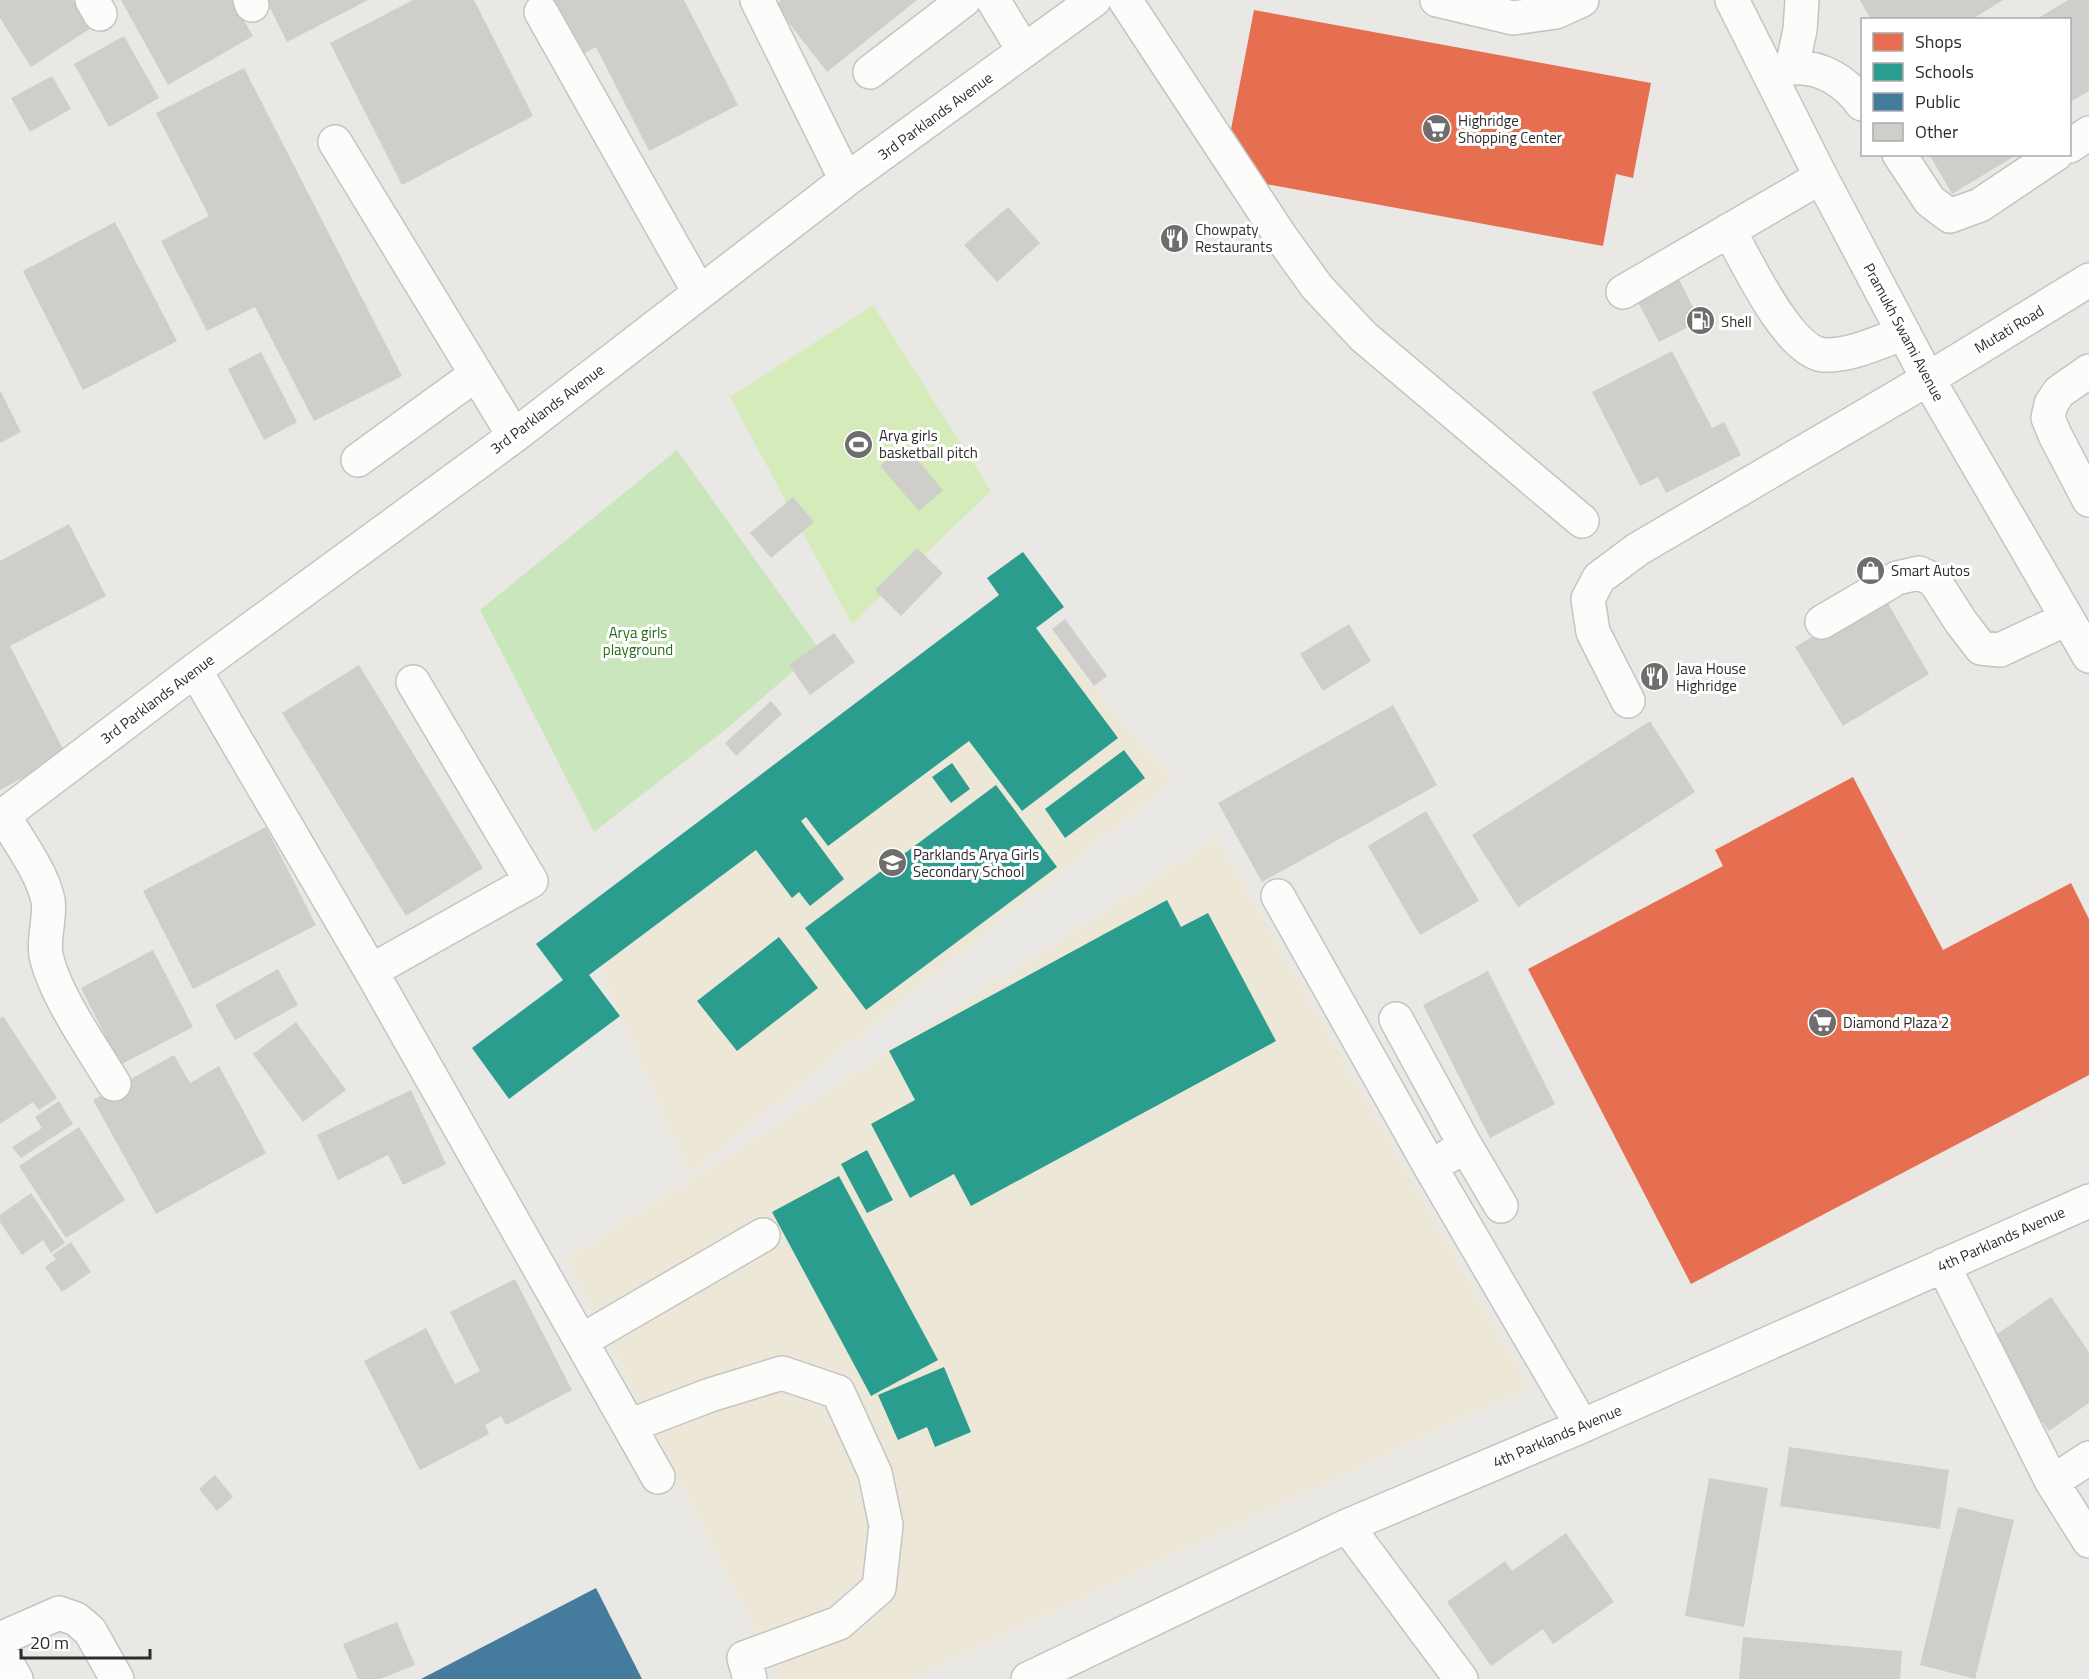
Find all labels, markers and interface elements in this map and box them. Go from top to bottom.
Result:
legend [1861,18,2071,156]
text: Shops [1915,28,1962,55]
text: Schools [1915,58,1974,85]
street label: 3rd Parklands Avenue [873,66,997,166]
text: Public [1915,88,1961,115]
place label: Highridge Shopping Center [1458,109,1562,149]
supermarket icon: Highridge Shopping Center [1421,113,1453,145]
text: Other [1915,118,1958,145]
place label: Chowpaty Restaurants [1195,218,1272,258]
restaurant icon: Chowpaty Restaurants [1158,222,1190,254]
street label: Pramukh Swami Avenue [1858,259,1950,405]
street label: Mutati Road [1970,299,2048,359]
fuel station icon: Shell [1684,305,1716,337]
place label: Shell [1721,310,1752,333]
street label: 3rd Parklands Avenue [485,358,609,460]
place label: Arya girls basketball pitch [879,424,978,464]
sports icon: Arya girls basketball pitch [842,428,874,460]
shop icon: Smart Autos [1854,554,1886,586]
place label: Smart Autos [1891,559,1970,582]
park label: Arya girls playground [603,621,673,661]
street label: 3rd Parklands Avenue [95,648,219,750]
place label: Java House Highridge [1676,657,1746,697]
restaurant icon: Java House Highridge [1639,661,1671,693]
place label: Parklands Arya Girls Secondary School [913,843,1039,883]
school or university icon: Parklands Arya Girls Secondary School [876,847,908,879]
supermarket icon: Diamond Plaza 2 [1806,1006,1838,1038]
place label: Diamond Plaza 2 [1843,1011,1949,1034]
street label: 4th Parklands Avenue [1933,1200,2069,1278]
street label: 4th Parklands Avenue [1489,1398,1625,1474]
scale bar [21,1622,150,1660]
text: 20 m [30,1629,69,1656]

